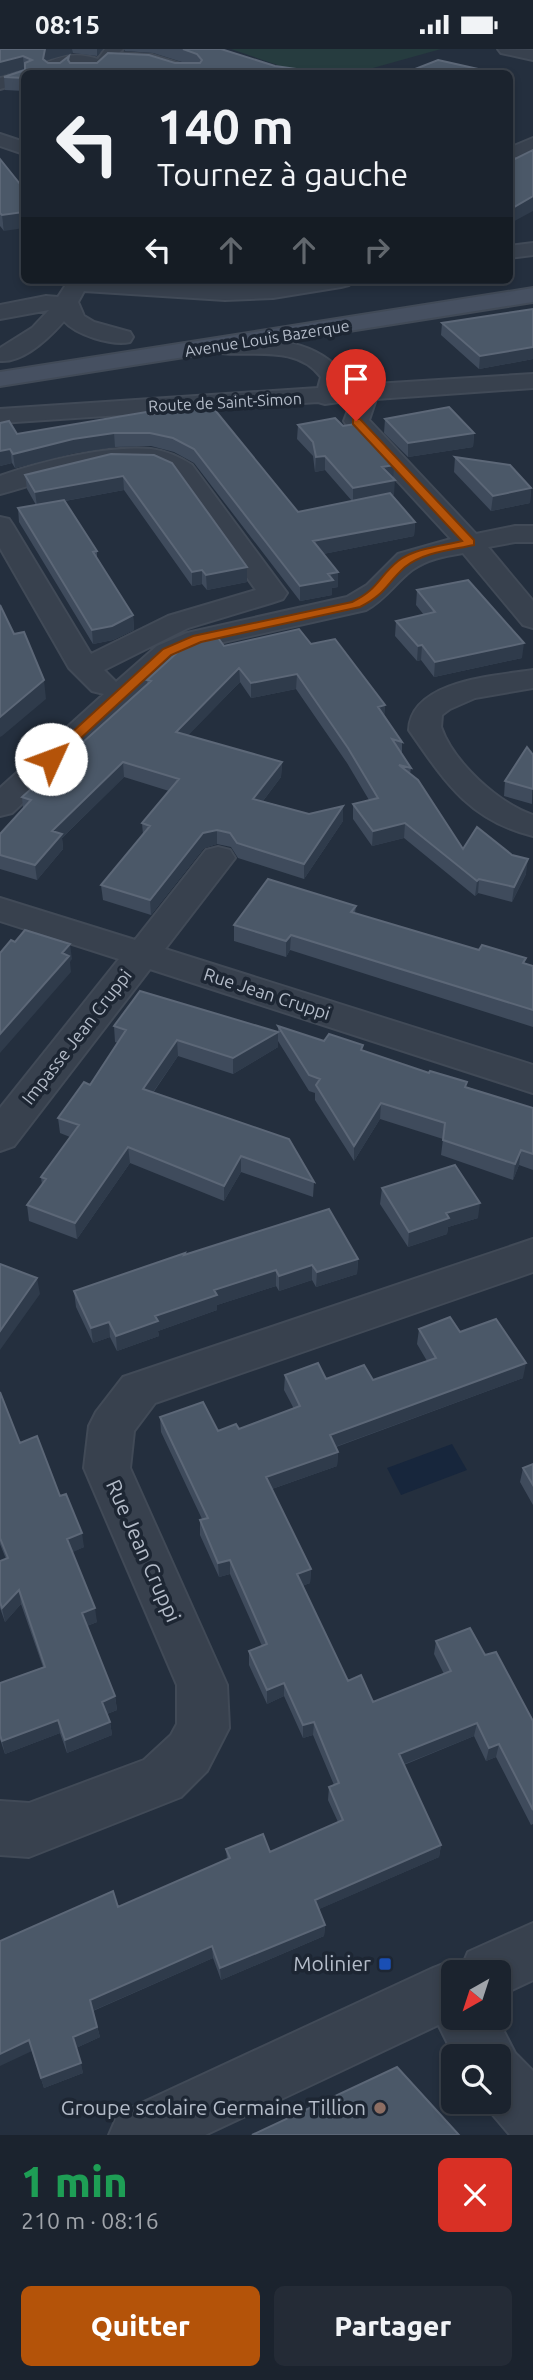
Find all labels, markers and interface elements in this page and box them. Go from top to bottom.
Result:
text: 08:15 [35,10,100,39]
icon: left [42,98,133,189]
text: 140 m [157,98,294,153]
text: Tournez à gauche [157,156,408,192]
icon: left [139,231,177,269]
icon: ahead [212,231,250,269]
icon: ahead [285,231,323,269]
icon: right [358,231,396,269]
street label: Avenue Louis Bazerque [183,316,351,360]
pin [326,349,386,421]
icon: arrive [337,360,375,398]
street label: Route de Saint-Simon [148,389,302,415]
position arrow [14,722,88,796]
street label: Rue Jean Cruppi [202,963,333,1023]
street label: Impasse Jean Cruppi [17,965,135,1108]
street label: Rue Jean Cruppi [102,1476,186,1626]
place label: Molinier [293,1951,371,1975]
marker: Molinier [377,1956,393,1972]
north arrow [441,1960,511,2030]
map controls [441,1960,511,2114]
button: search [441,2044,511,2114]
place label: Groupe scolaire Germaine Tillion [61,2095,366,2119]
marker: Groupe scolaire Germaine Tillion [372,2100,388,2116]
text: 1 min [21,2158,128,2205]
button: close [438,2158,512,2232]
text: 210 m · 08:16 [21,2208,159,2233]
button: Quitter [21,2286,260,2366]
button: Partager [274,2286,512,2366]

